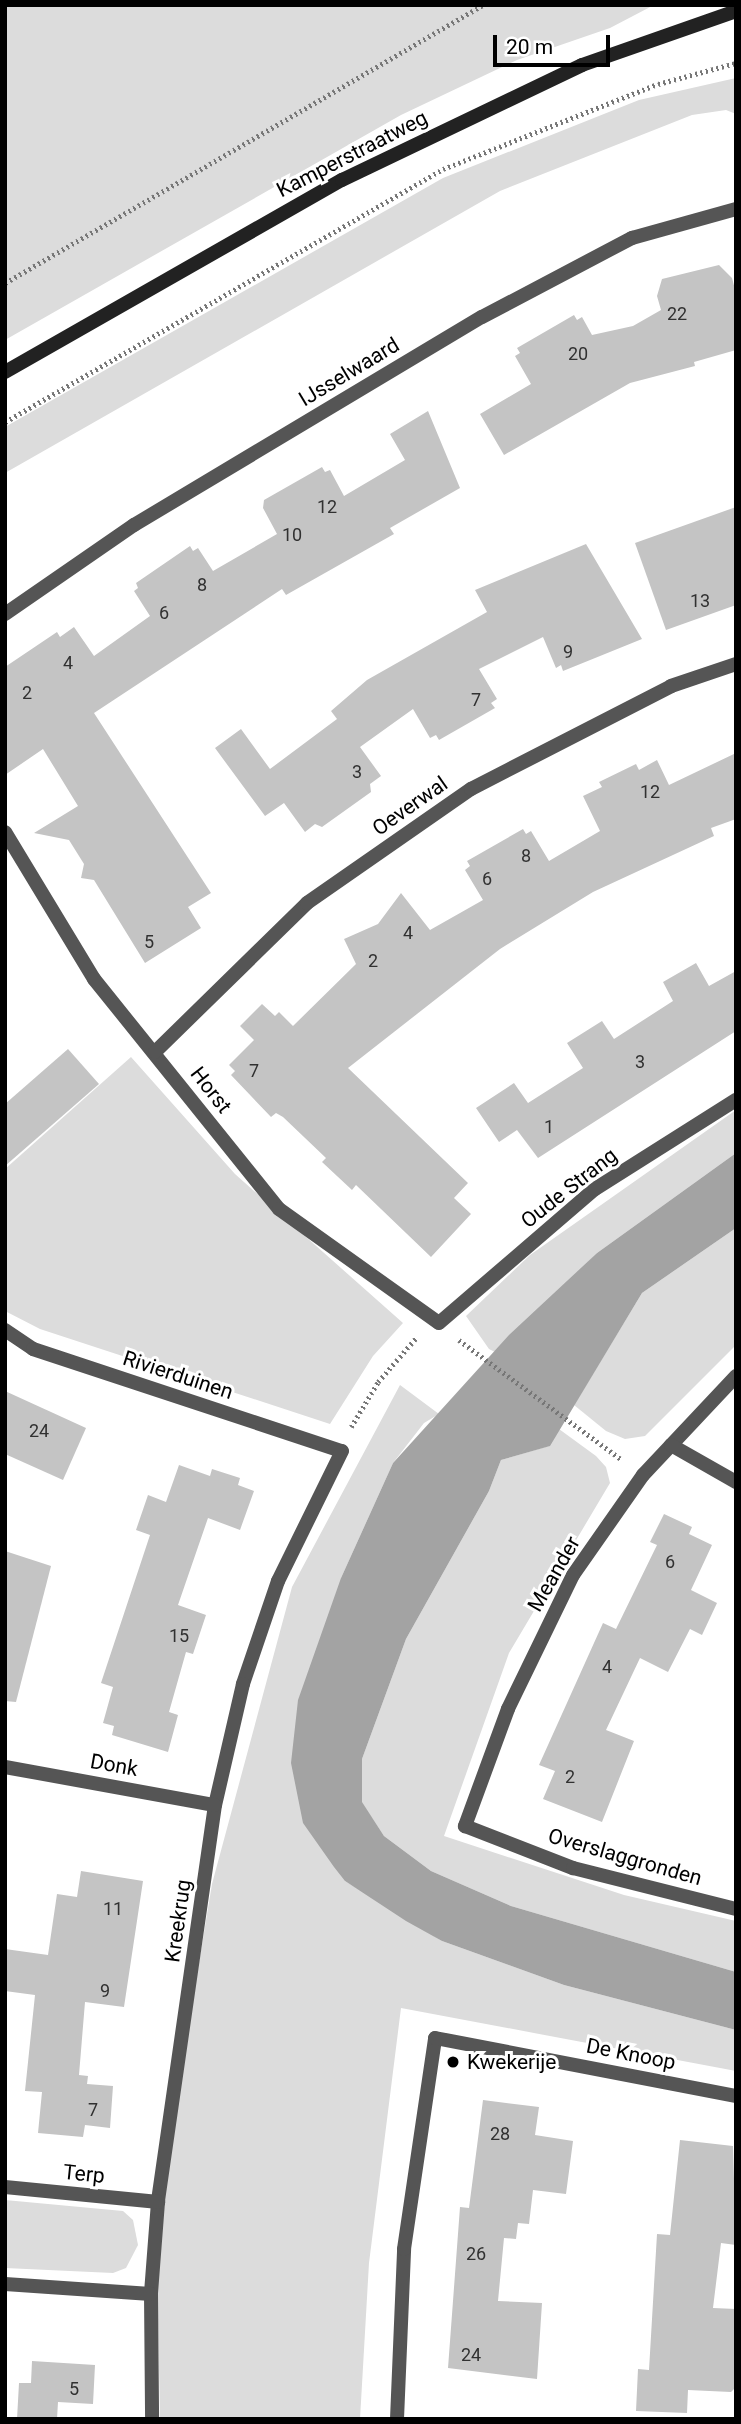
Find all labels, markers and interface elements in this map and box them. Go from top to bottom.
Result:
scale bar [496,21,613,65]
text: 20 m [506,35,553,59]
street label: Kamperstraatweg [272,105,432,203]
house number: 22 [667,303,687,325]
street label: IJsselwaard [294,332,404,412]
house number: 20 [568,343,588,365]
house number: 12 [317,496,337,518]
house number: 10 [282,524,302,546]
house number: 8 [197,574,207,596]
house number: 13 [690,590,710,612]
house number: 6 [159,602,169,624]
house number: 9 [563,641,573,663]
house number: 4 [63,652,73,674]
house number: 2 [22,682,32,704]
house number: 7 [471,689,481,711]
house number: 3 [352,761,362,783]
street label: Oeverwal [367,771,453,841]
house number: 12 [640,781,660,803]
house number: 8 [521,845,531,867]
house number: 6 [482,868,492,890]
house number: 4 [403,922,413,944]
house number: 5 [144,931,154,953]
house number: 2 [368,950,378,972]
house number: 3 [635,1051,645,1073]
house number: 7 [249,1060,259,1082]
street label: Horst [185,1062,237,1118]
house number: 1 [544,1116,554,1138]
street label: Oude Strang [516,1143,622,1233]
street label: Rivierduinen [120,1345,236,1405]
house number: 24 [29,1420,49,1442]
street label: Meander [522,1532,586,1616]
house number: 6 [665,1551,675,1573]
house number: 15 [169,1625,189,1647]
house number: 4 [602,1656,612,1678]
street label: Donk [88,1748,140,1782]
house number: 2 [565,1766,575,1788]
street label: Overslaggronden [545,1823,705,1891]
street label: Kreekrug [160,1878,196,1964]
house number: 11 [103,1898,123,1920]
house number: 9 [100,1980,110,2002]
street label: De Knoop [584,2033,678,2075]
place label: Kwekerije [467,2049,556,2075]
marker: Kwekerije [445,2054,461,2070]
house number: 7 [88,2099,98,2121]
house number: 28 [490,2123,510,2145]
street label: Terp [62,2159,106,2189]
house number: 26 [466,2243,486,2265]
house number: 24 [461,2344,481,2366]
house number: 5 [69,2378,79,2400]

